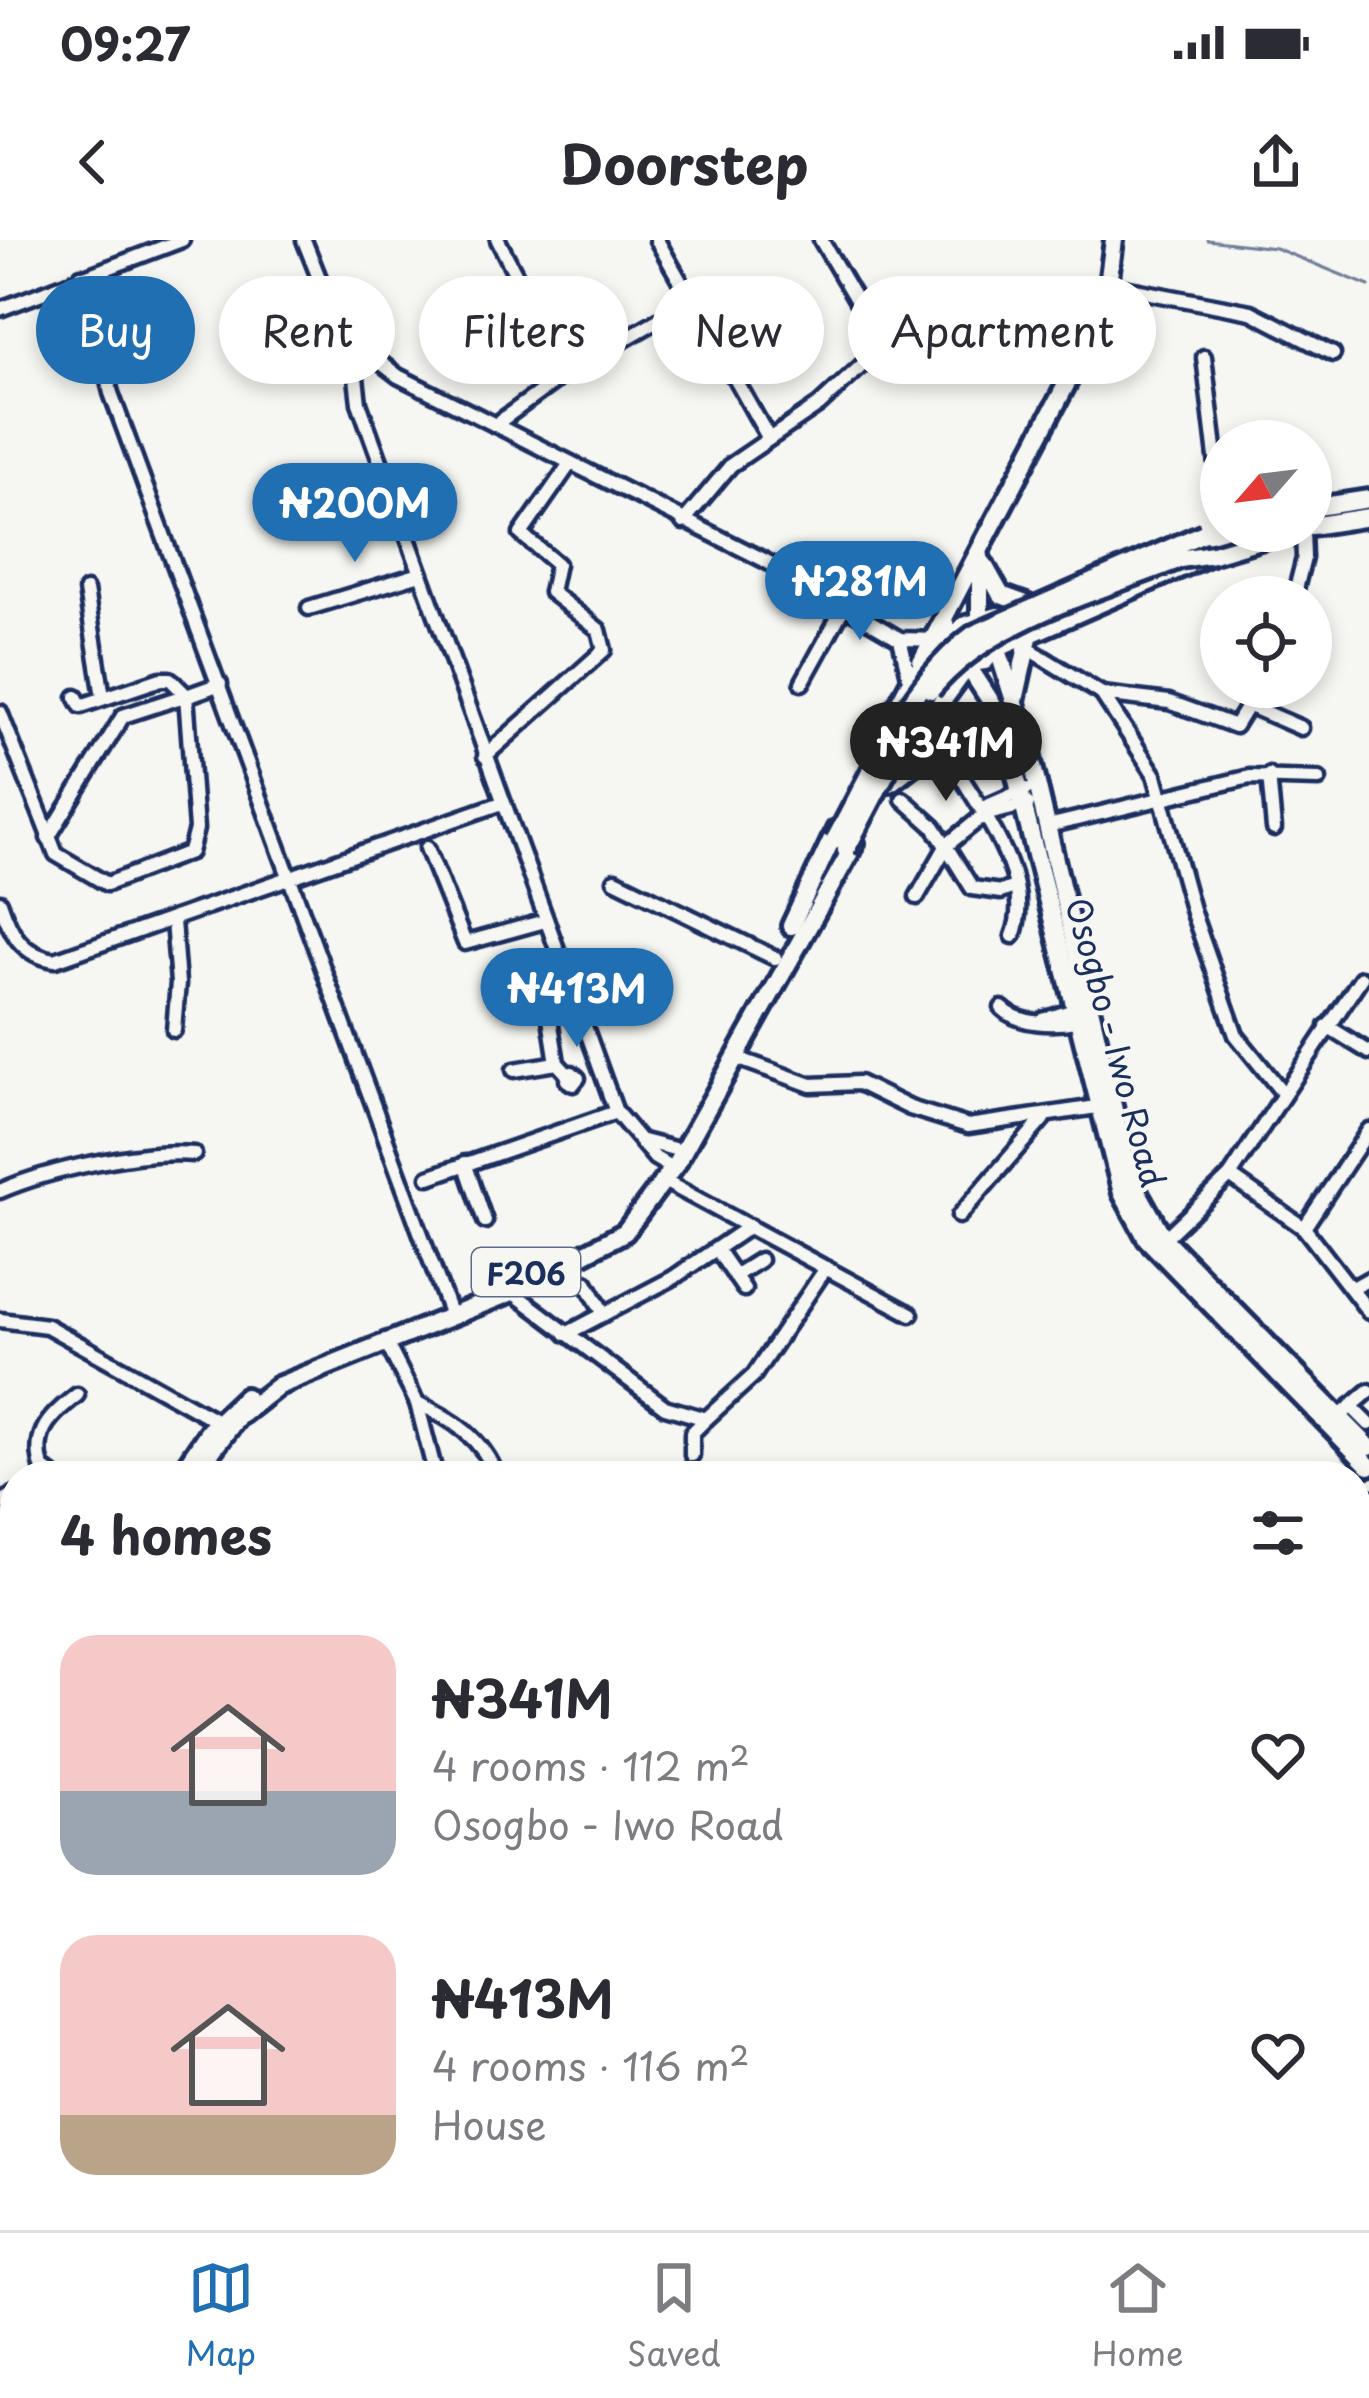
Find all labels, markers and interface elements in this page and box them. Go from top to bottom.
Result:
text: 09:27 [60,8,190,76]
text: Doorstep [560,122,809,203]
icon: back [60,129,126,195]
icon: share [1243,129,1309,195]
chip: Buy [36,276,195,384]
chip: Rent [219,276,395,384]
chip: Filters [419,276,628,384]
chip: New [652,276,824,384]
chip: Apartment [848,276,1156,384]
north arrow [1200,420,1332,552]
map controls [1200,420,1332,708]
pin: ₦200M [271,463,439,565]
text: ₦200M [279,472,431,531]
pin: ₦281M [776,541,944,643]
text: ₦281M [792,550,928,609]
button: locate [1200,576,1332,708]
pin: ₦341M [862,702,1030,804]
text: ₦341M [877,711,1015,770]
street label: Osogbo - Iwo Road [1054,892,1180,1192]
pin: ₦413M [493,948,661,1050]
text: ₦413M [508,957,646,1016]
road number: F206 [472,1248,580,1296]
text: 4 homes [60,1495,272,1572]
icon: filters [1245,1500,1311,1566]
text: ₦341M [432,1658,613,1735]
icon: home [156,1683,300,1827]
icon: heart [1245,1722,1311,1788]
text: 4 rooms · 112 m² [432,1735,750,1794]
text: Osogbo - Iwo Road [432,1794,784,1853]
text: ₦413M [432,1958,614,2035]
icon: home [156,1983,300,2127]
icon: heart [1245,2022,1311,2088]
text: 4 rooms · 116 m² [432,2035,750,2094]
text: House [432,2094,546,2153]
tab: Map [186,2255,256,2377]
tab: Saved [627,2255,721,2377]
tab: Home [1092,2255,1183,2377]

